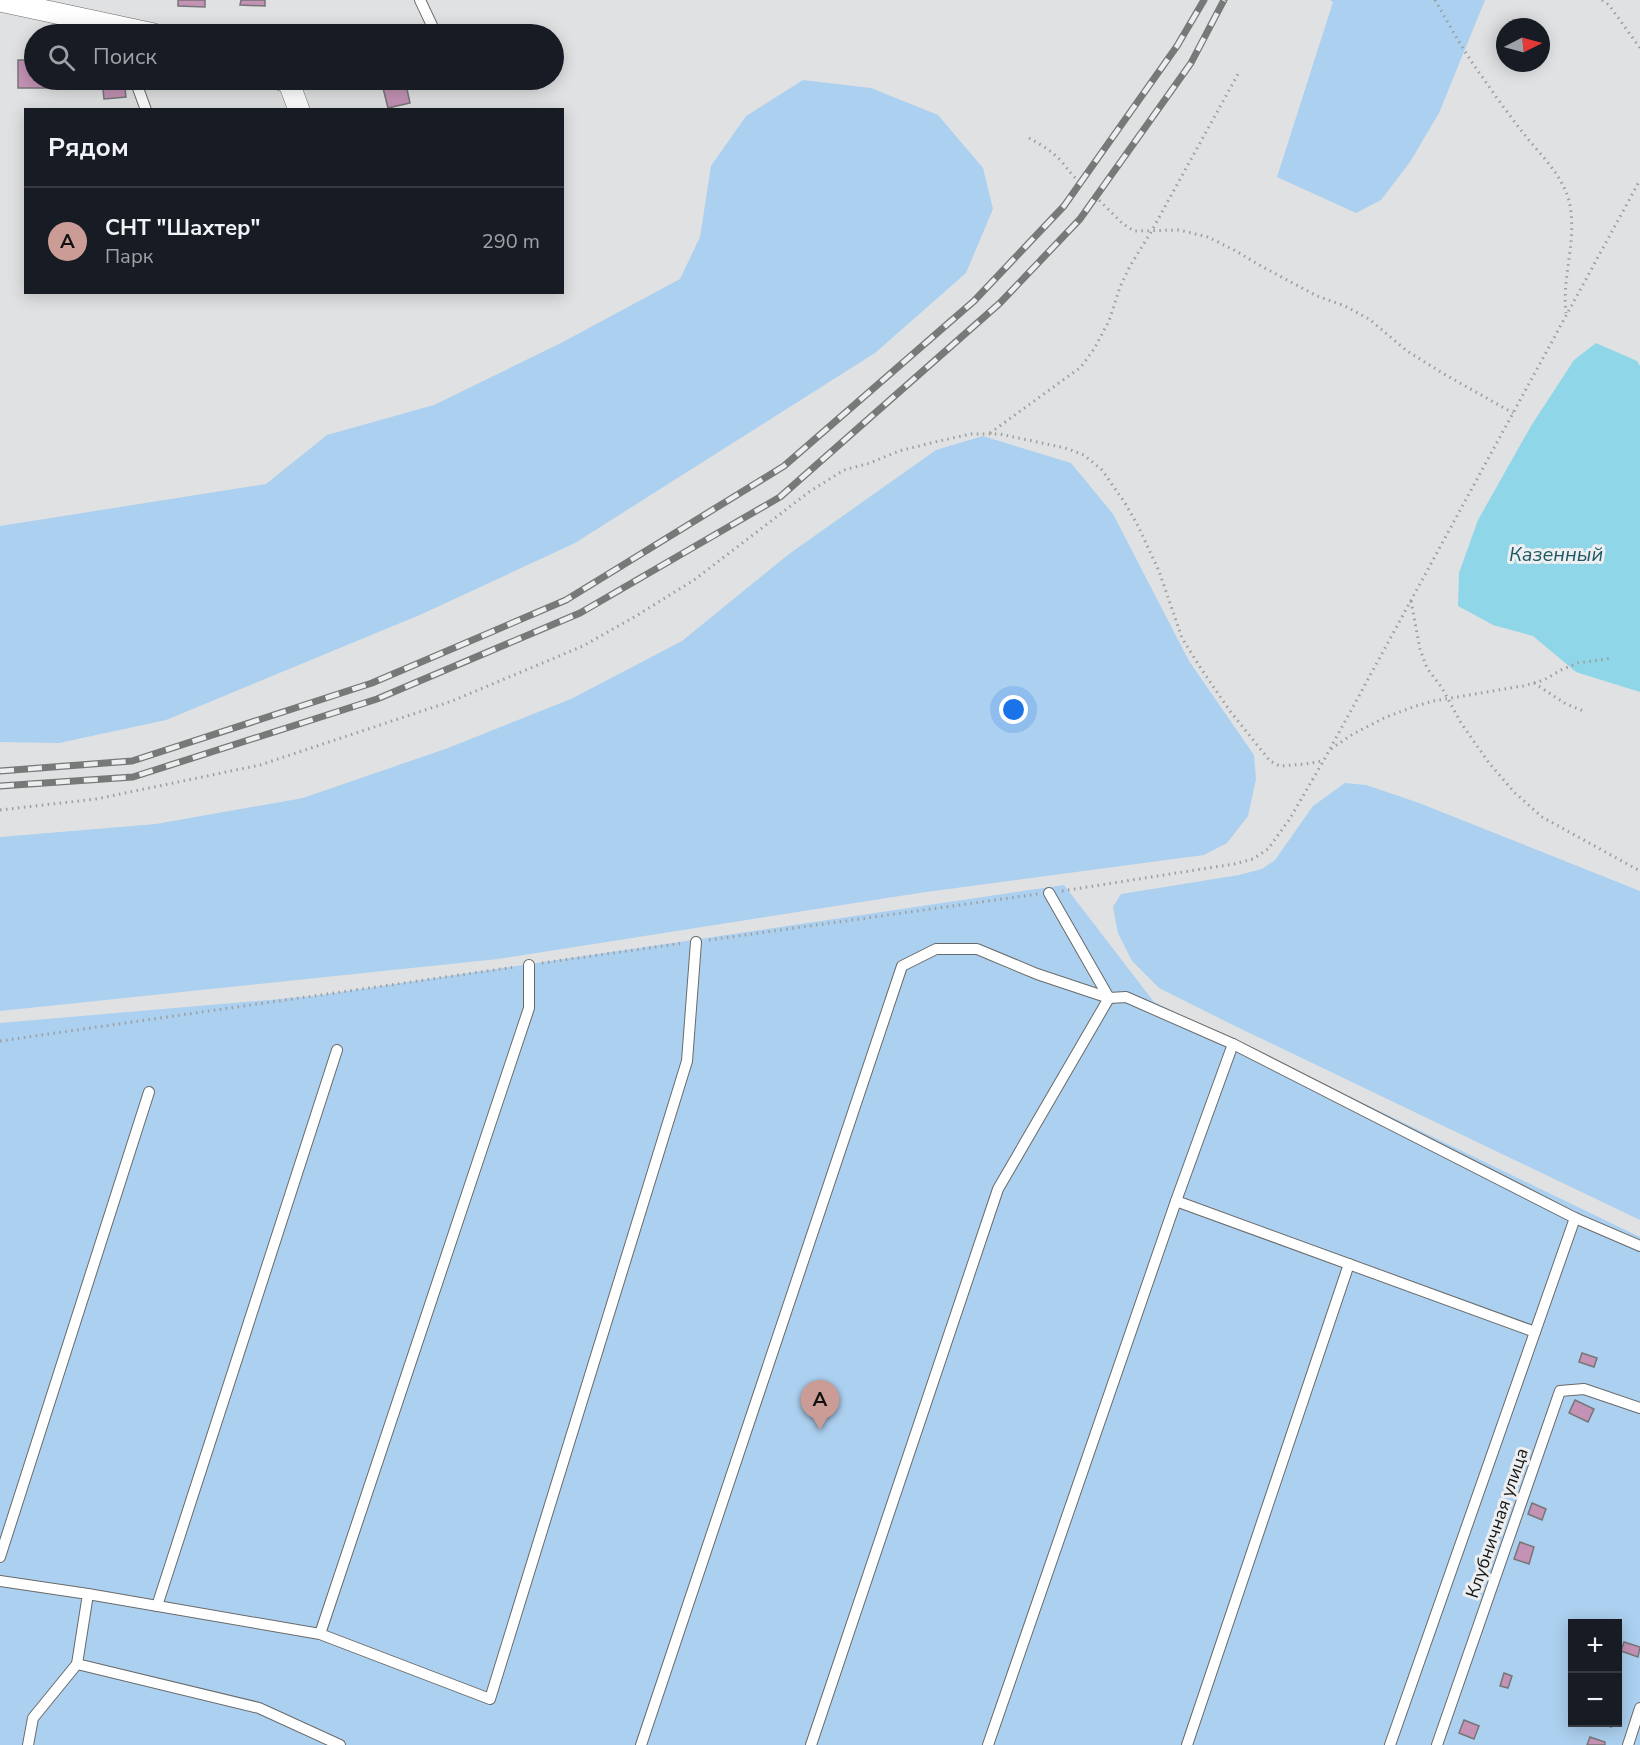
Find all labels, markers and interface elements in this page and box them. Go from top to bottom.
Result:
north arrow [1496,18,1550,72]
search box [24,24,564,90]
icon: search [45,41,78,74]
text: Поиск [93,42,157,72]
text: Рядом [48,130,129,165]
text: СНТ "Шахтер" [105,213,260,243]
text: A [60,228,75,255]
text: 290 m [482,228,540,255]
text: Парк [105,243,153,270]
water label: Казенный [1509,541,1603,568]
your location [999,695,1028,724]
pin: A [800,1380,840,1430]
street label: Клубничная улица [1460,1445,1534,1601]
map controls [1568,1619,1622,1727]
button: + [1568,1619,1622,1673]
button: − [1568,1673,1622,1727]

